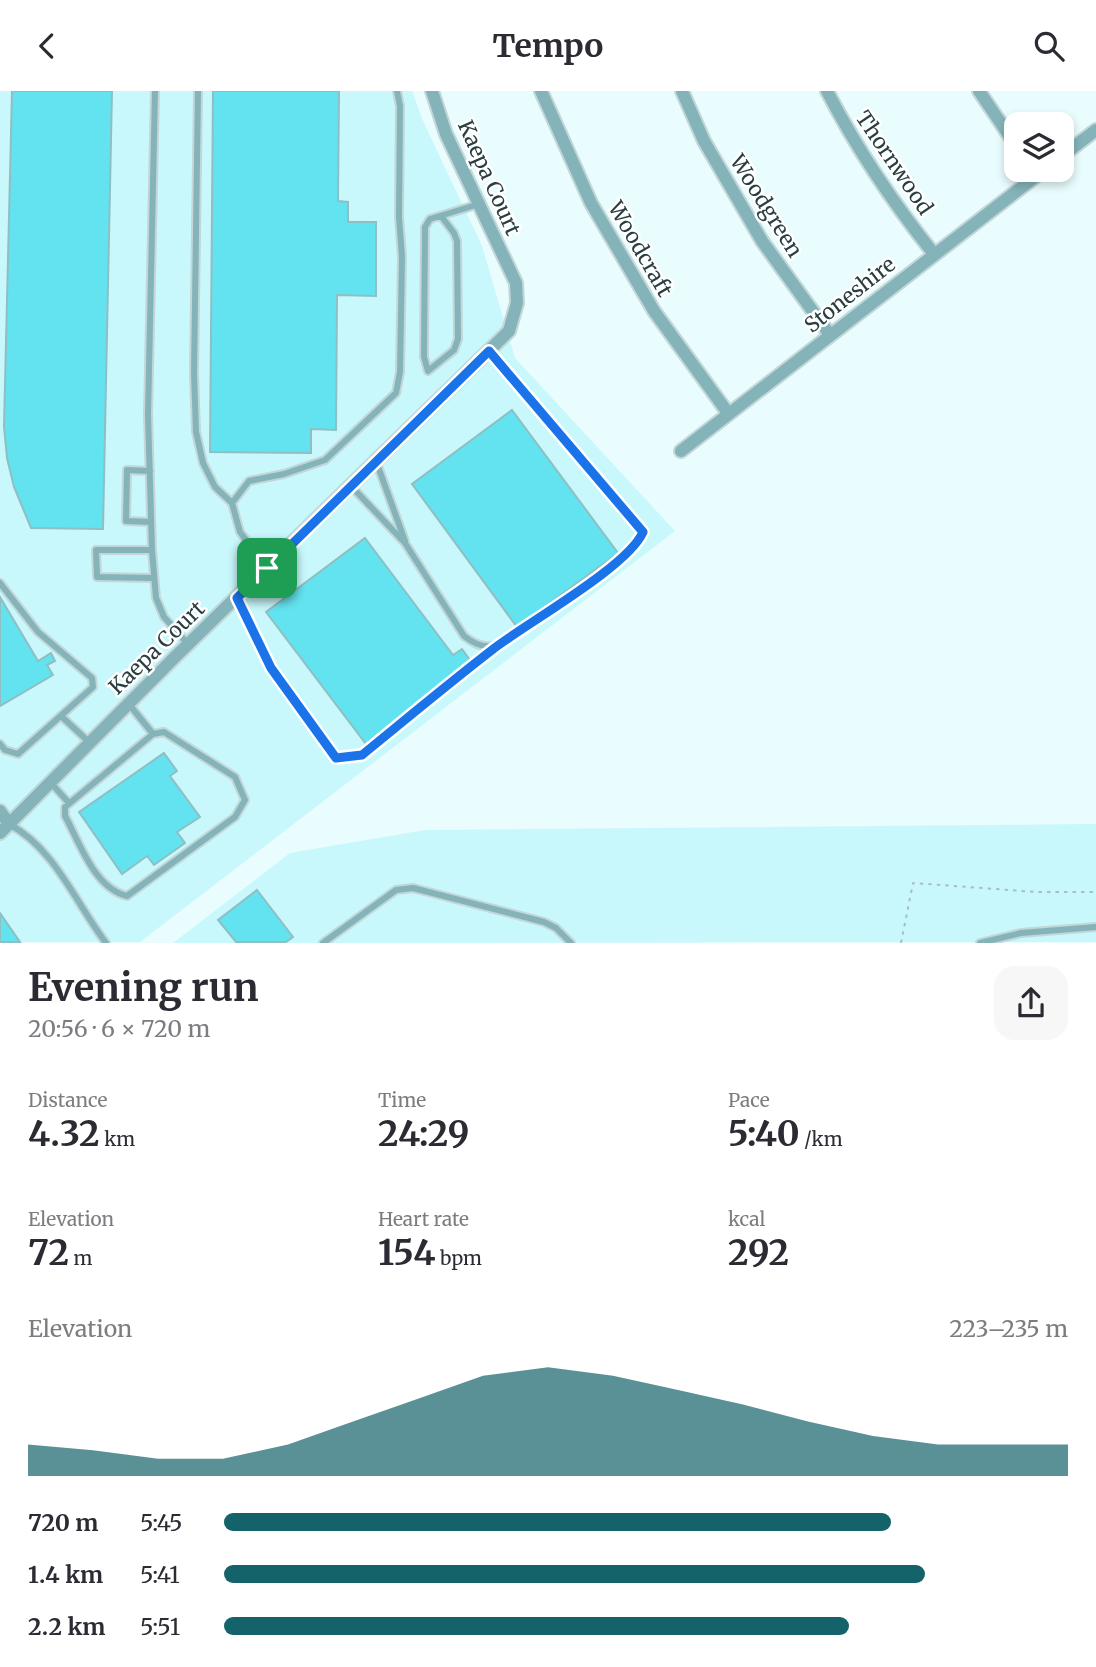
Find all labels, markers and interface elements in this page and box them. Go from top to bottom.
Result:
text: Tempo [493,26,603,66]
icon: back [28,27,66,65]
icon: search [1030,27,1068,65]
street label: Thornwood [850,106,939,220]
map controls [1004,112,1074,182]
button: layers [1004,112,1074,182]
street label: Kaepa Court [452,116,527,240]
street label: Woodgreen [724,148,809,262]
street label: Woodcraft [602,195,679,301]
street label: Stoneshire [799,251,901,338]
pin [237,538,297,598]
icon: arrive [248,549,286,587]
street label: Kaepa Court [103,595,210,700]
text: Evening run [28,964,259,1011]
button: share [994,966,1068,1040]
text: 20:56 · 6 × 720 m [28,1014,210,1043]
text: Distance [28,1088,107,1112]
text: Time [378,1088,426,1112]
text: Pace [728,1088,770,1112]
text: 4.32 [28,1112,100,1156]
text: 24:29 [378,1112,469,1156]
text: 5:40 [728,1112,800,1156]
text: km [100,1127,135,1151]
text: /km [800,1127,843,1151]
text: Elevation [28,1207,114,1231]
text: Heart rate [378,1207,469,1231]
text: kcal [728,1207,765,1231]
text: 72 [28,1231,69,1275]
text: 154 [378,1231,436,1275]
text: 292 [728,1231,789,1275]
text: m [69,1246,92,1270]
text: bpm [436,1246,482,1270]
text: Elevation [28,1314,132,1343]
text: 223–235 m [949,1314,1068,1343]
text: 720 m [28,1508,98,1537]
text: 5:45 [140,1508,182,1537]
text: 1.4 km [28,1560,103,1589]
text: 5:41 [140,1560,180,1589]
text: 2.2 km [28,1612,106,1641]
text: 5:51 [140,1612,180,1641]

